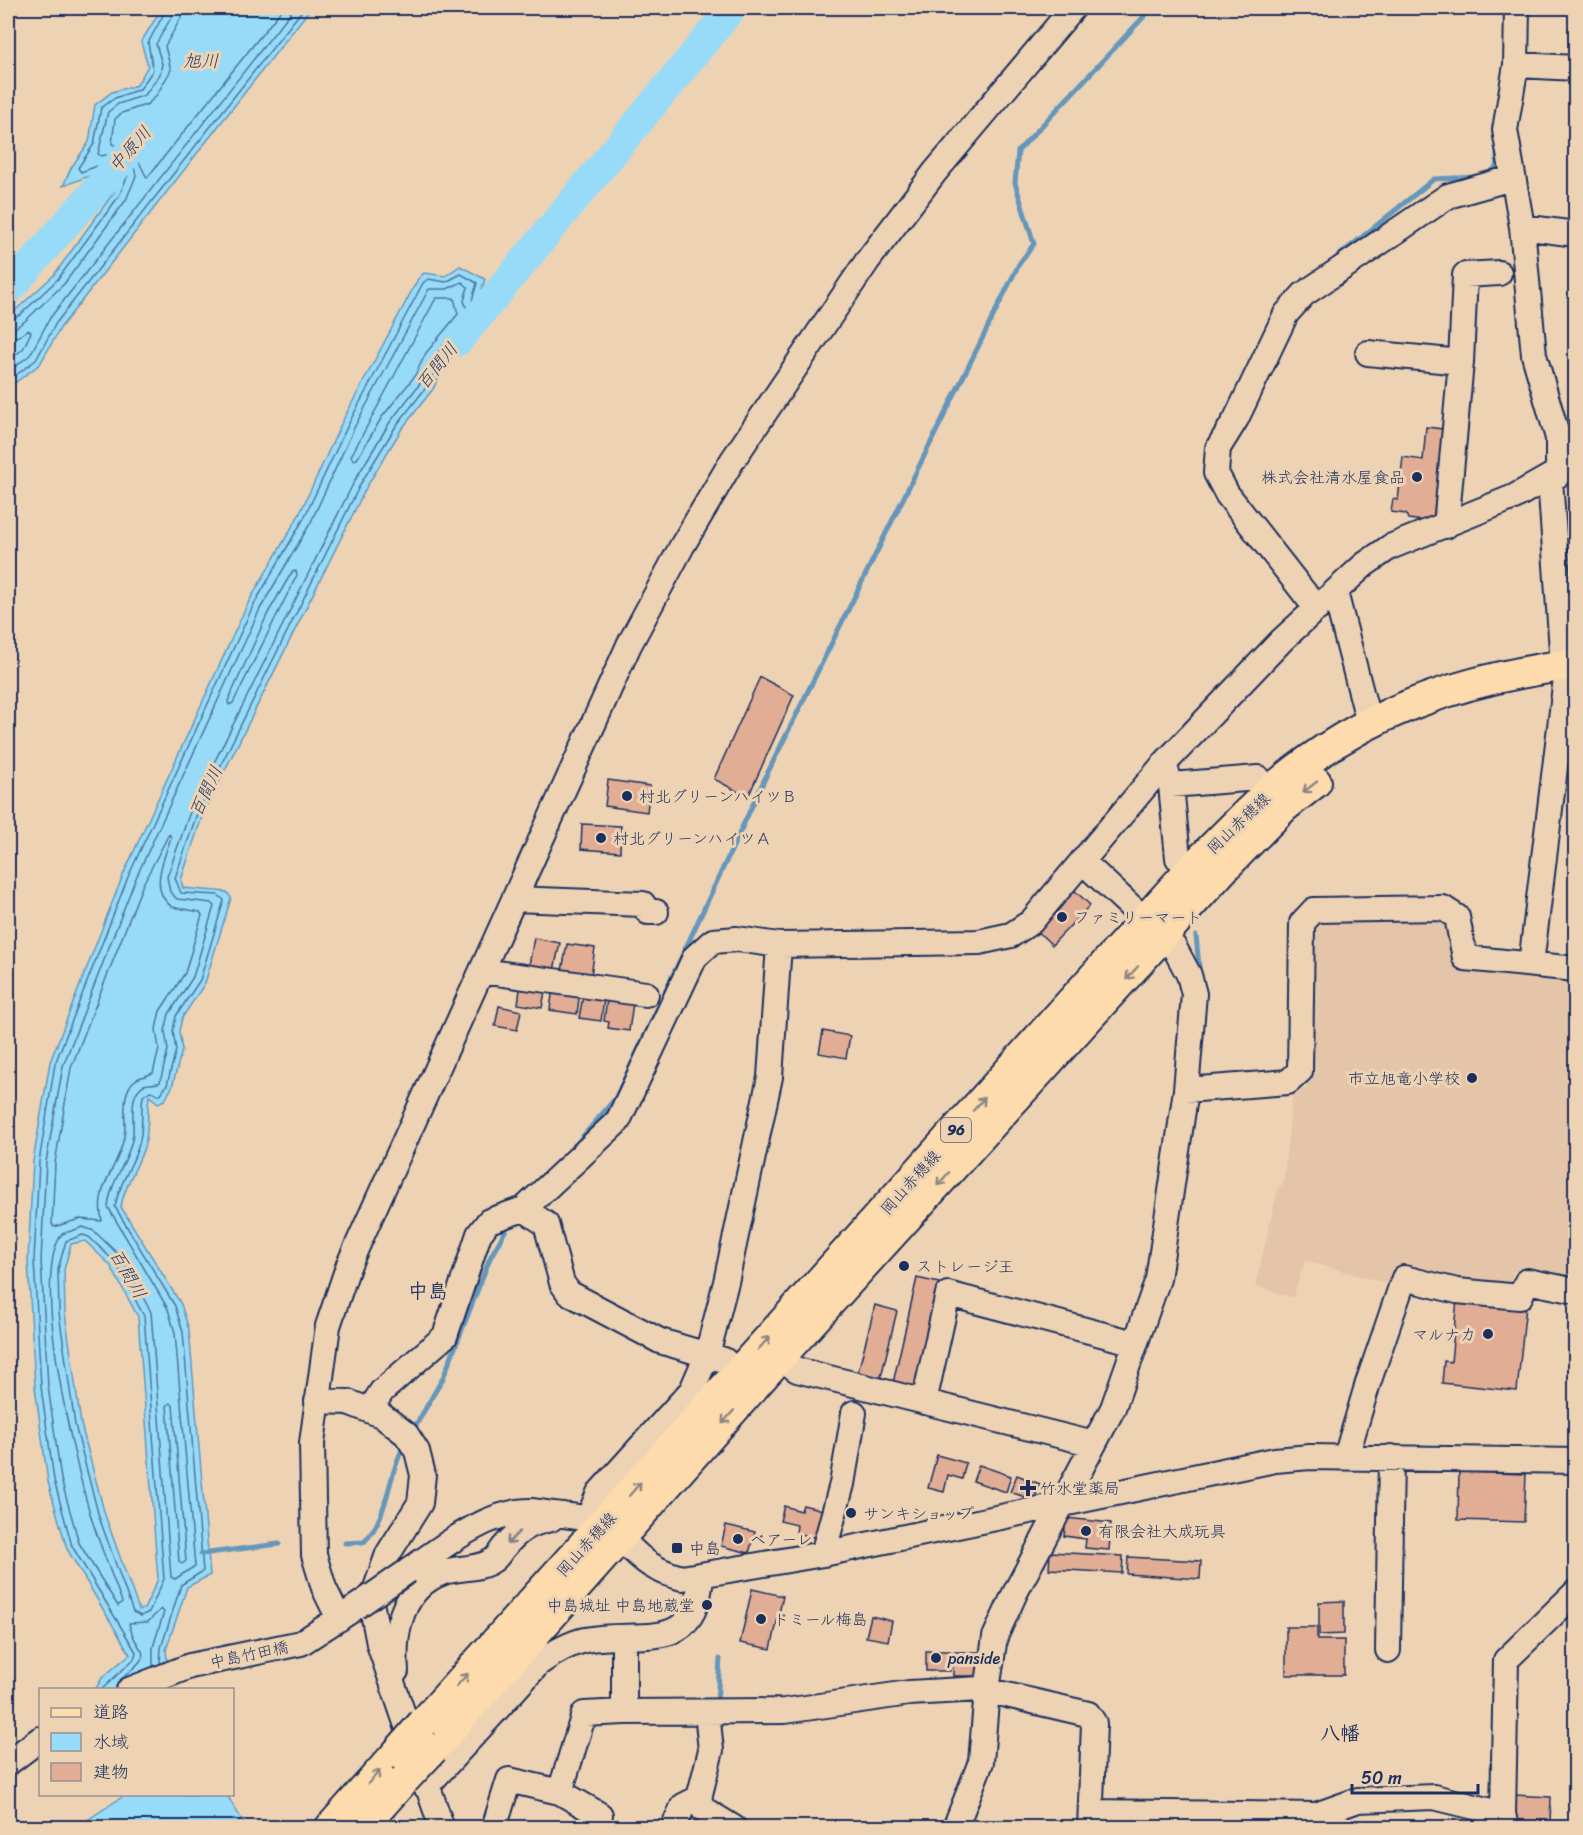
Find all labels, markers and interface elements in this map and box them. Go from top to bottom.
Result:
water label: 旭川 [183,45,219,77]
water label: 中原川 [100,118,160,180]
water label: 百間川 [408,335,466,397]
place label: 株式会社清水屋食品 [1261,463,1405,492]
marker: 株式会社清水屋食品 [1410,470,1424,484]
water label: 百間川 [180,760,232,822]
one-way arrow [1302,780,1318,793]
place label: 村北グリーンハイツＢ [639,782,797,811]
street label: 岡山赤穂線 [1199,785,1277,862]
marker: 村北グリーンハイツＢ [620,789,634,803]
place label: 村北グリーンハイツＡ [613,824,771,853]
marker: 村北グリーンハイツＡ [594,831,608,845]
place label: ファミリーマート [1074,903,1202,932]
marker: ファミリーマート [1055,910,1069,924]
one-way arrow [1125,965,1139,980]
place label: 市立旭竜小学校 [1348,1064,1460,1093]
marker: 市立旭竜小学校 [1465,1071,1479,1085]
one-way arrow [972,1097,986,1112]
road number: 96 [941,1118,971,1142]
street label: 岡山赤穂線 [873,1143,948,1222]
one-way arrow [937,1171,951,1186]
water label: 百間川 [101,1243,155,1305]
place label: ストレージ王 [916,1252,1014,1281]
marker: ストレージ王 [897,1259,911,1273]
district label: 中島 [408,1274,448,1309]
place label: マルナカ [1412,1320,1476,1349]
marker: マルナカ [1481,1327,1495,1341]
one-way arrow [757,1335,771,1350]
one-way arrow [721,1409,735,1424]
place label: 竹水堂薬局 [1040,1474,1120,1503]
one-way arrow [628,1481,642,1496]
marker: 竹水堂薬局 [1021,1481,1035,1495]
place label: サンキショップ [863,1499,974,1528]
street label: 岡山赤穂線 [549,1505,624,1584]
marker: サンキショップ [844,1506,858,1520]
place label: 有限会社大成玩具 [1098,1517,1226,1546]
marker: 有限会社大成玩具 [1079,1524,1093,1538]
place label: ベアーレ [750,1525,813,1554]
one-way arrow [506,1531,520,1546]
marker: ベアーレ [731,1532,745,1546]
place label: 中島 [689,1534,721,1563]
marker: 中島 [670,1541,684,1555]
place label: 中島城址 中島地蔵堂 [547,1591,695,1620]
marker: 中島城址 中島地蔵堂 [700,1598,714,1612]
place label: ドミール梅島 [773,1605,868,1634]
marker: ドミール梅島 [754,1612,768,1626]
street label: 中島竹田橋 [207,1632,291,1677]
place label: panside [947,1644,1001,1673]
marker: panside [929,1651,943,1665]
one-way arrow [455,1673,469,1688]
legend [39,1688,234,1796]
text: 道路 [93,1696,129,1728]
district label: 八幡 [1320,1716,1360,1751]
text: 水域 [93,1726,129,1758]
text: 建物 [93,1756,129,1788]
scale bar [1352,1757,1478,1795]
text: 50 m [1361,1762,1402,1794]
one-way arrow [367,1770,381,1785]

